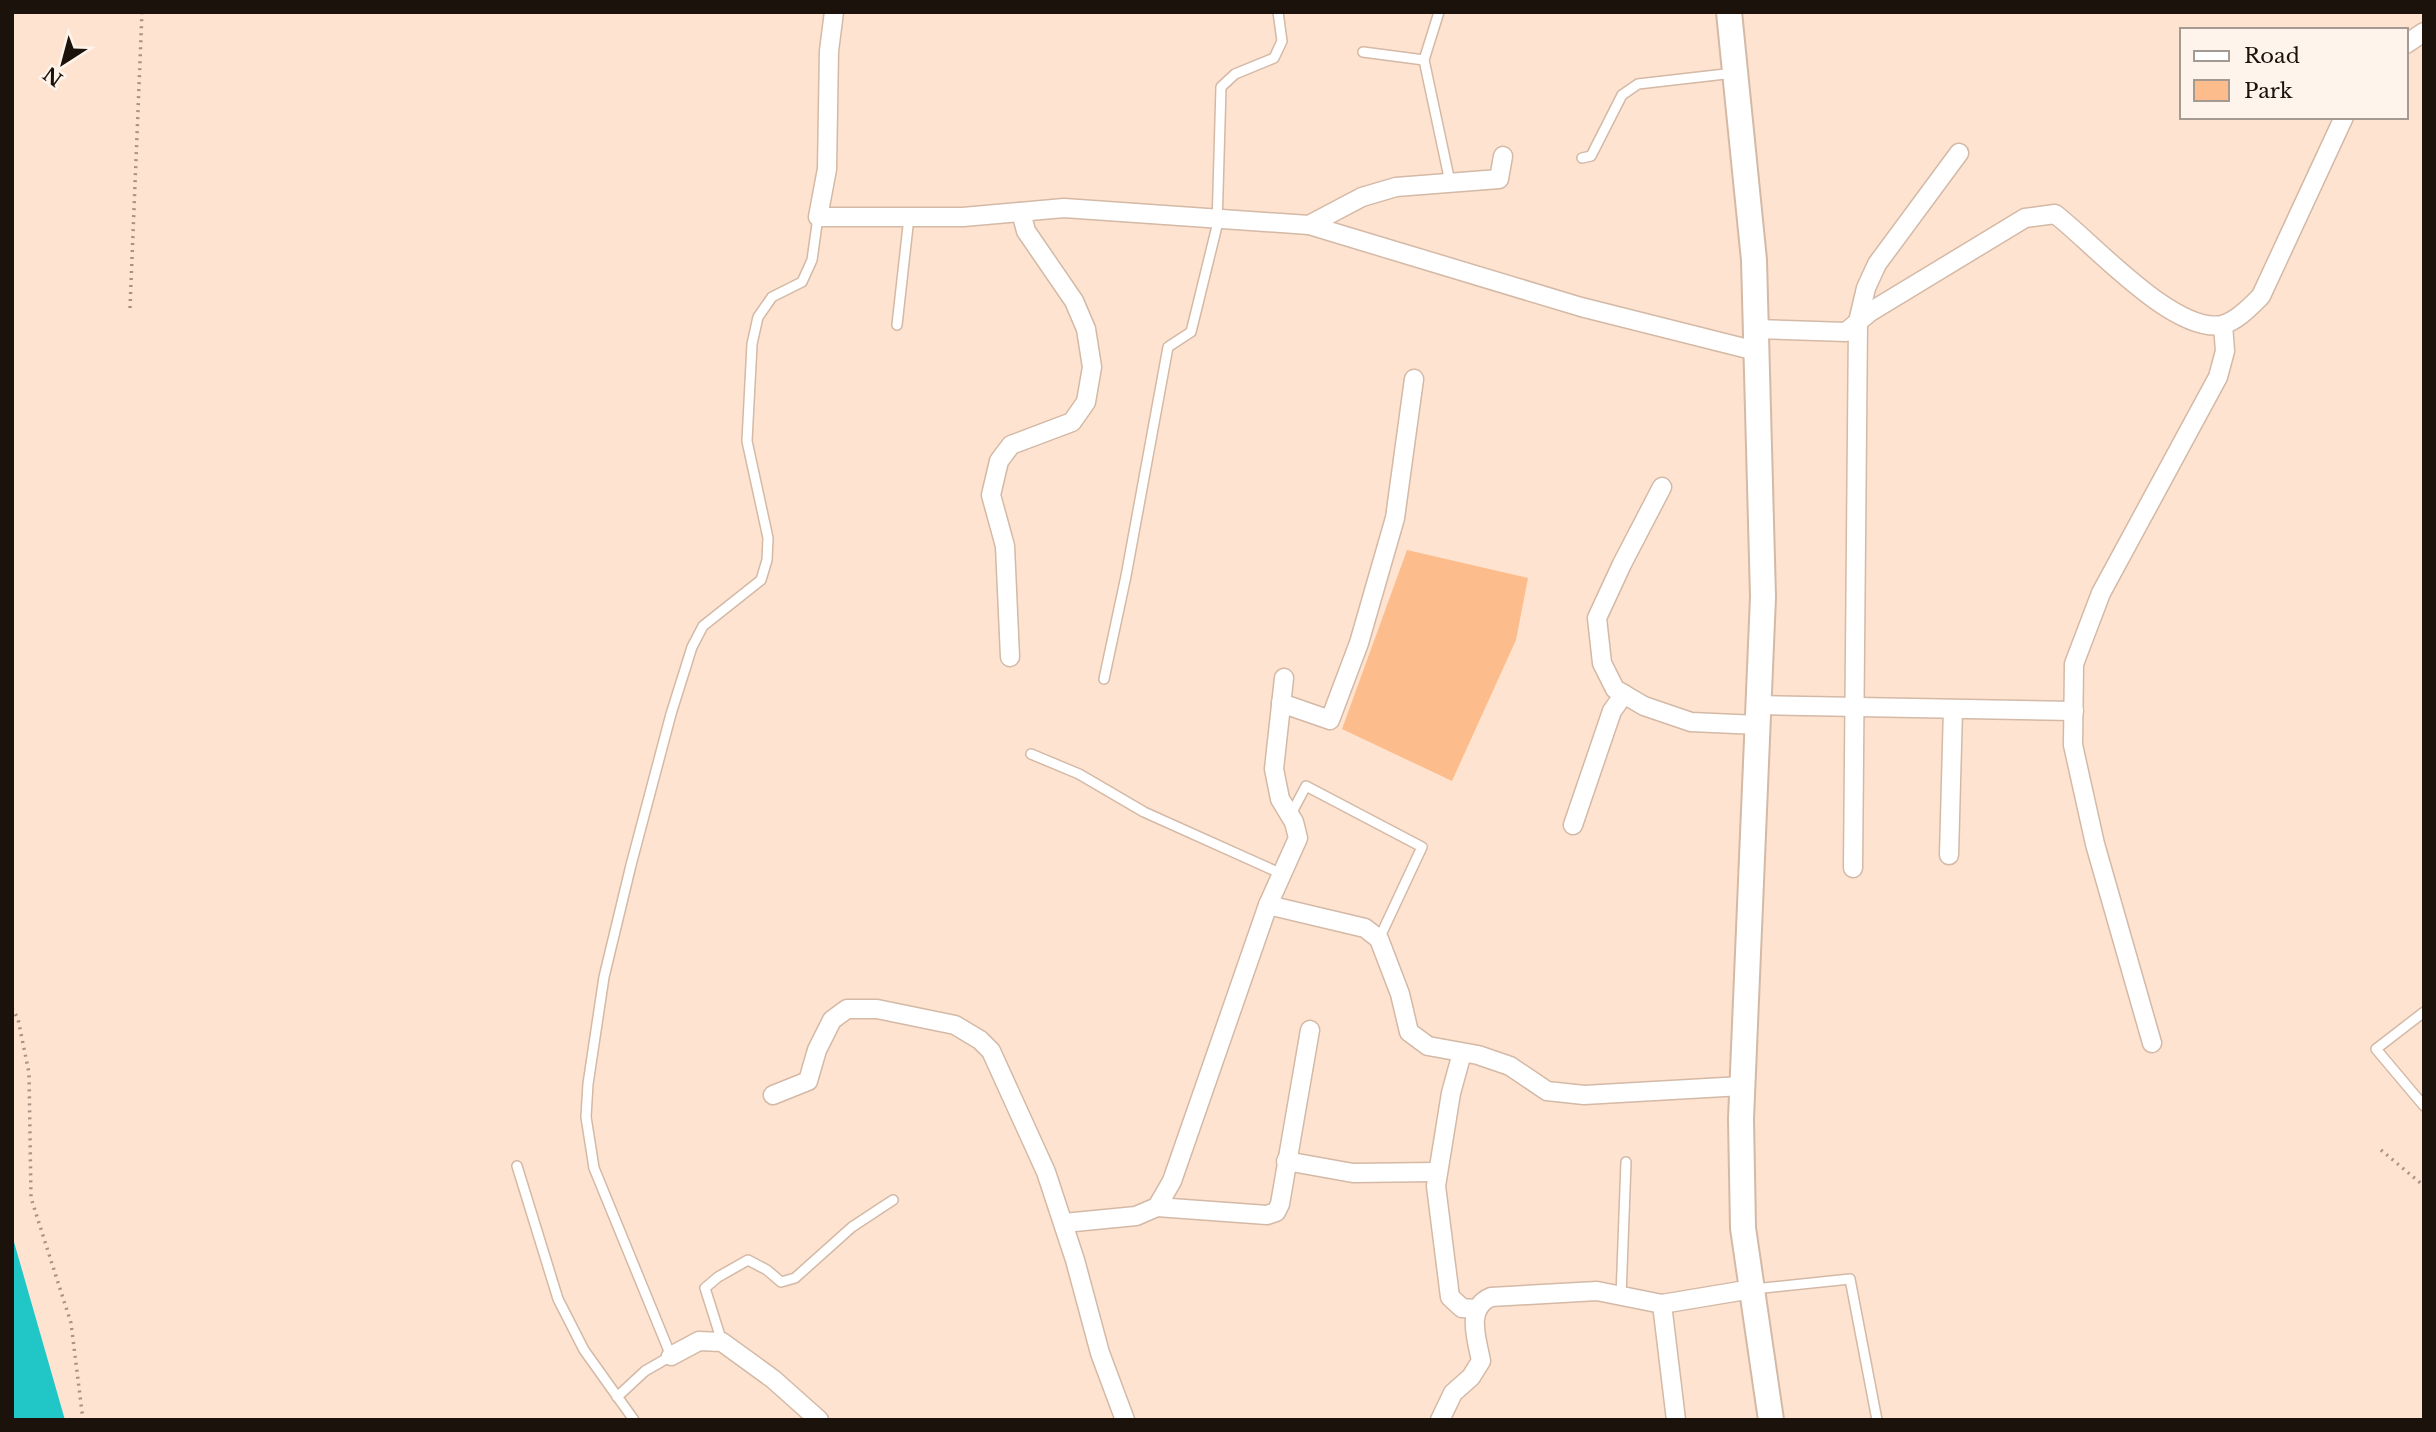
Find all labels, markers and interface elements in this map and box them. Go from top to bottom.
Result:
north arrow [28,28,98,98]
legend [2180,28,2408,119]
text: Road [2244,43,2300,69]
text: N [39,62,67,91]
text: Park [2244,78,2293,104]

